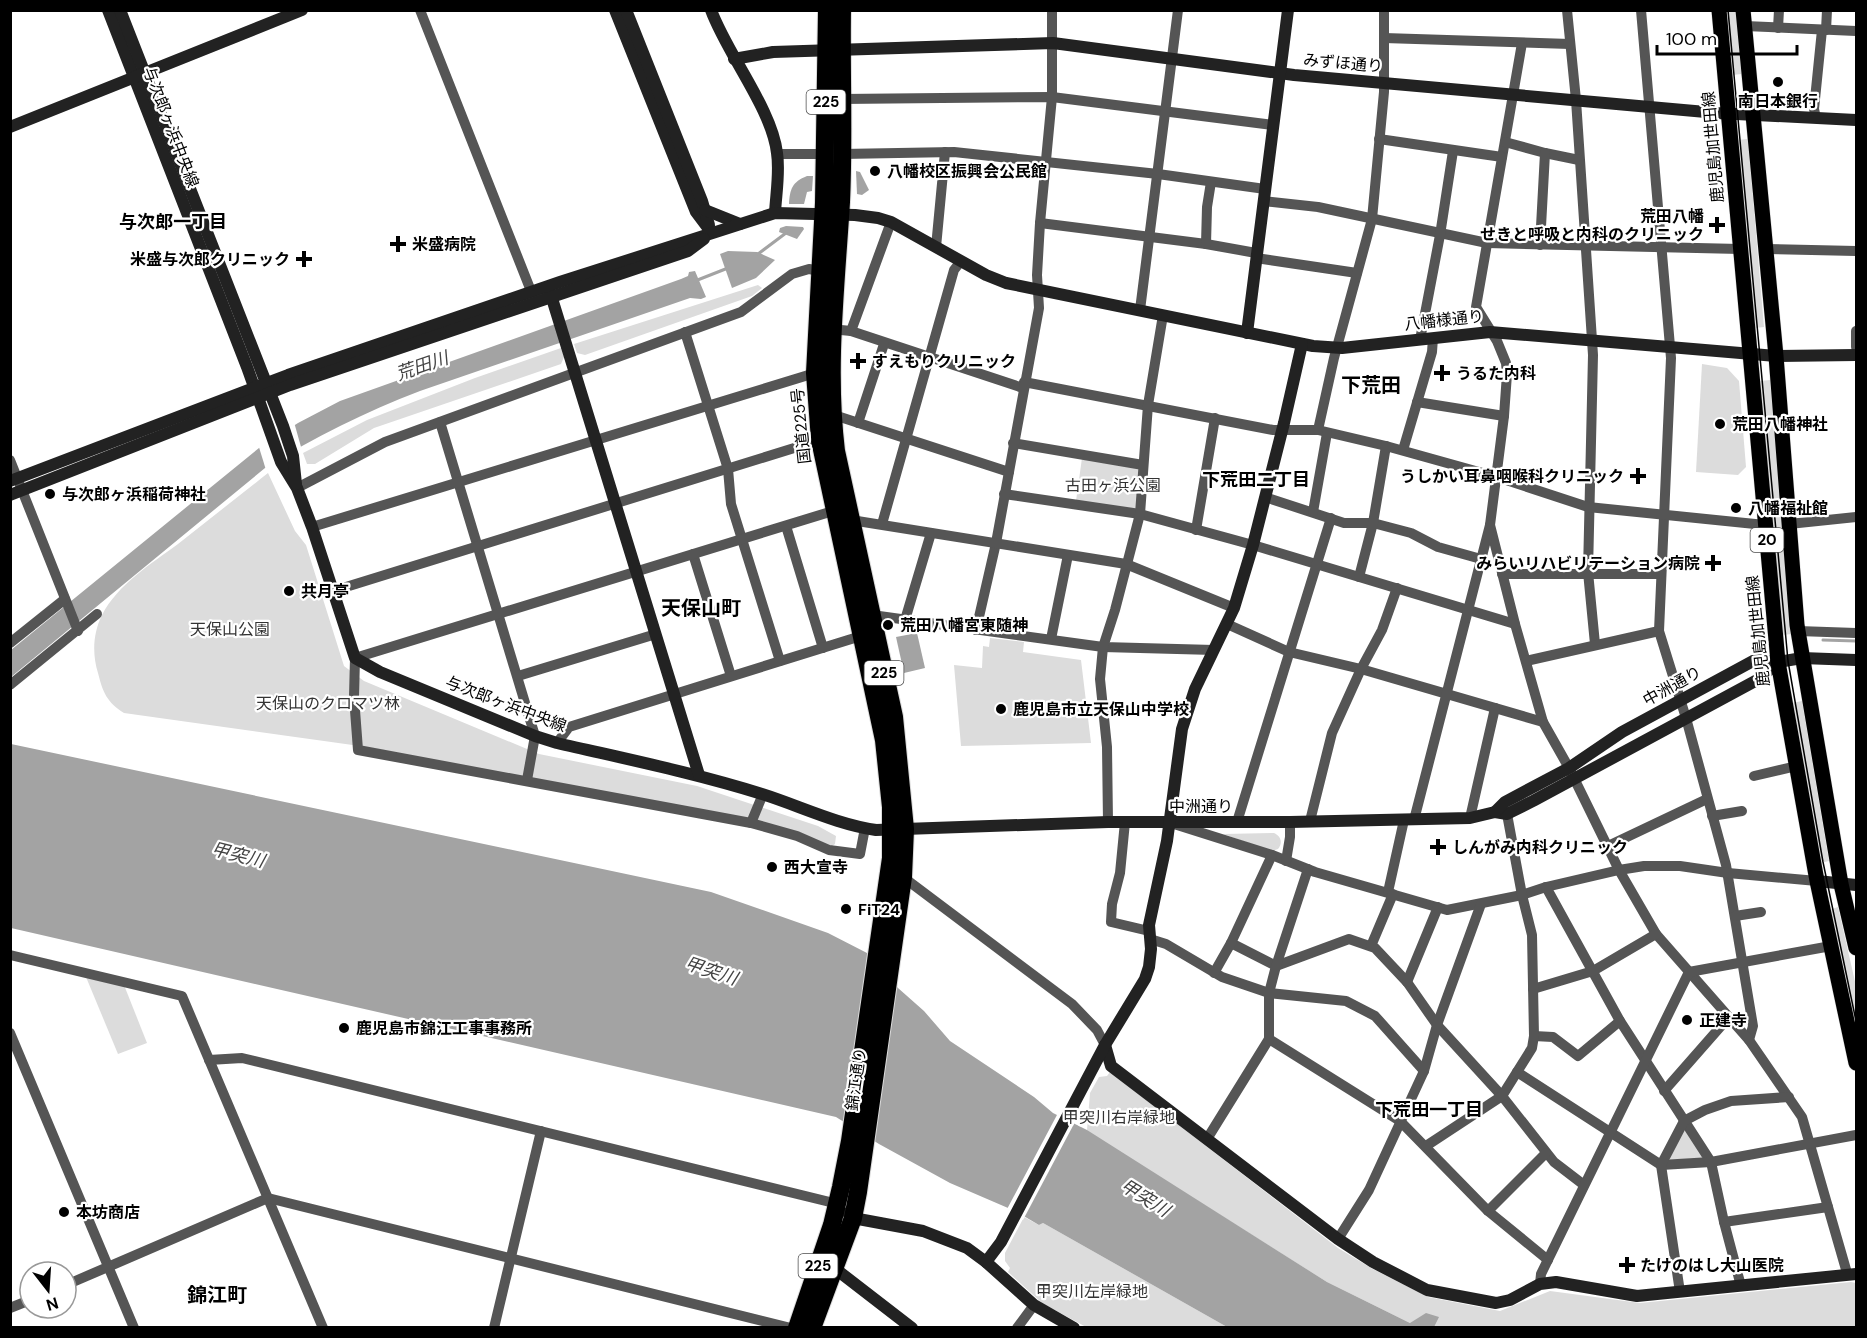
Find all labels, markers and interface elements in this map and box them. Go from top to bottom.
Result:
scale bar [1657,18,1796,56]
text: 100 m [1666,27,1717,51]
street label: みずほ通り [1302,49,1384,77]
street label: 与次郎ヶ浜中央線 [138,63,204,191]
marker: 南日本銀行 [1771,75,1785,89]
road number: 225 [806,90,846,114]
street label: 鹿児島加世田線 [1698,90,1728,204]
place label: 南日本銀行 [1738,91,1818,112]
place label: 八幡校区振興会公民館 [887,161,1047,182]
marker: 八幡校区振興会公民館 [868,164,882,178]
place label: 荒田八幡 せきと呼吸と内科のクリニック [1480,206,1704,245]
district label: 与次郎一丁目 [119,210,227,234]
marker: 荒田八幡 せきと呼吸と内科のクリニック [1708,216,1726,234]
place label: 米盛病院 [412,234,476,255]
marker: 米盛病院 [389,235,407,253]
place label: 米盛与次郎クリニック [130,249,290,270]
marker: 米盛与次郎クリニック [295,250,313,268]
street label: 八幡様通り [1403,305,1485,335]
water label: 荒田川 [393,345,453,386]
place label: すえもりクリニック [872,351,1016,372]
marker: すえもりクリニック [849,352,867,370]
place label: うるた内科 [1456,363,1536,384]
marker: うるた内科 [1433,364,1451,382]
district label: 下荒田 [1341,372,1401,398]
street label: 国道225号 [787,387,815,465]
place label: 荒田八幡神社 [1732,414,1828,435]
marker: 荒田八幡神社 [1713,417,1727,431]
place label: うしかい耳鼻咽喉科クリニック [1400,466,1624,487]
marker: うしかい耳鼻咽喉科クリニック [1629,467,1647,485]
district label: 下荒田二丁目 [1202,468,1310,492]
park label: 古田ヶ浜公園 [1065,475,1161,496]
place label: 与次郎ヶ浜稲荷神社 [62,484,206,505]
marker: 与次郎ヶ浜稲荷神社 [43,487,57,501]
place label: 八幡福祉館 [1748,498,1828,519]
marker: 八幡福祉館 [1729,501,1743,515]
road number: 20 [1750,528,1784,552]
place label: みらいリハビリテーション病院 [1476,553,1700,574]
marker: みらいリハビリテーション病院 [1704,554,1722,572]
street label: 鹿児島加世田線 [1742,574,1774,688]
place label: 共月亭 [301,581,349,602]
marker: 共月亭 [282,584,296,598]
district label: 天保山町 [661,595,741,621]
place label: 荒田八幡宮東随神 [900,615,1028,636]
marker: 荒田八幡宮東随神 [881,618,895,632]
park label: 天保山公園 [190,619,270,640]
road number: 225 [864,661,904,685]
street label: 中洲通り [1639,661,1705,711]
street label: 与次郎ヶ浜中央線 [442,671,570,737]
park label: 天保山のクロマツ林 [256,693,400,714]
place label: 鹿児島市立天保山中学校 [1013,699,1189,720]
marker: 鹿児島市立天保山中学校 [994,702,1008,716]
street label: 中洲通り [1169,796,1233,817]
water label: 甲突川 [209,837,269,874]
place label: しんがみ内科クリニック [1452,837,1628,858]
marker: しんがみ内科クリニック [1429,838,1447,856]
place label: 西大宣寺 [784,857,848,878]
marker: 西大宣寺 [765,860,779,874]
place label: FiT24 [858,899,900,920]
marker: FiT24 [839,902,853,916]
water label: 甲突川 [682,951,742,991]
place label: 正建寺 [1699,1010,1747,1031]
marker: 正建寺 [1680,1013,1694,1027]
place label: 鹿児島市錦江工事事務所 [356,1018,532,1039]
marker: 鹿児島市錦江工事事務所 [337,1021,351,1035]
street label: 錦江通り [841,1046,871,1112]
district label: 下荒田一丁目 [1375,1098,1483,1122]
park label: 甲突川右岸緑地 [1063,1107,1175,1128]
water label: 甲突川 [1116,1174,1176,1224]
place label: 本坊商店 [76,1202,140,1223]
marker: 本坊商店 [57,1205,71,1219]
road number: 225 [798,1254,838,1278]
place label: たけのはし大山医院 [1640,1255,1784,1276]
marker: たけのはし大山医院 [1618,1256,1636,1274]
north arrow [18,1260,78,1320]
park label: 甲突川左岸緑地 [1036,1281,1148,1302]
district label: 錦江町 [187,1282,247,1308]
text: N [44,1292,61,1316]

